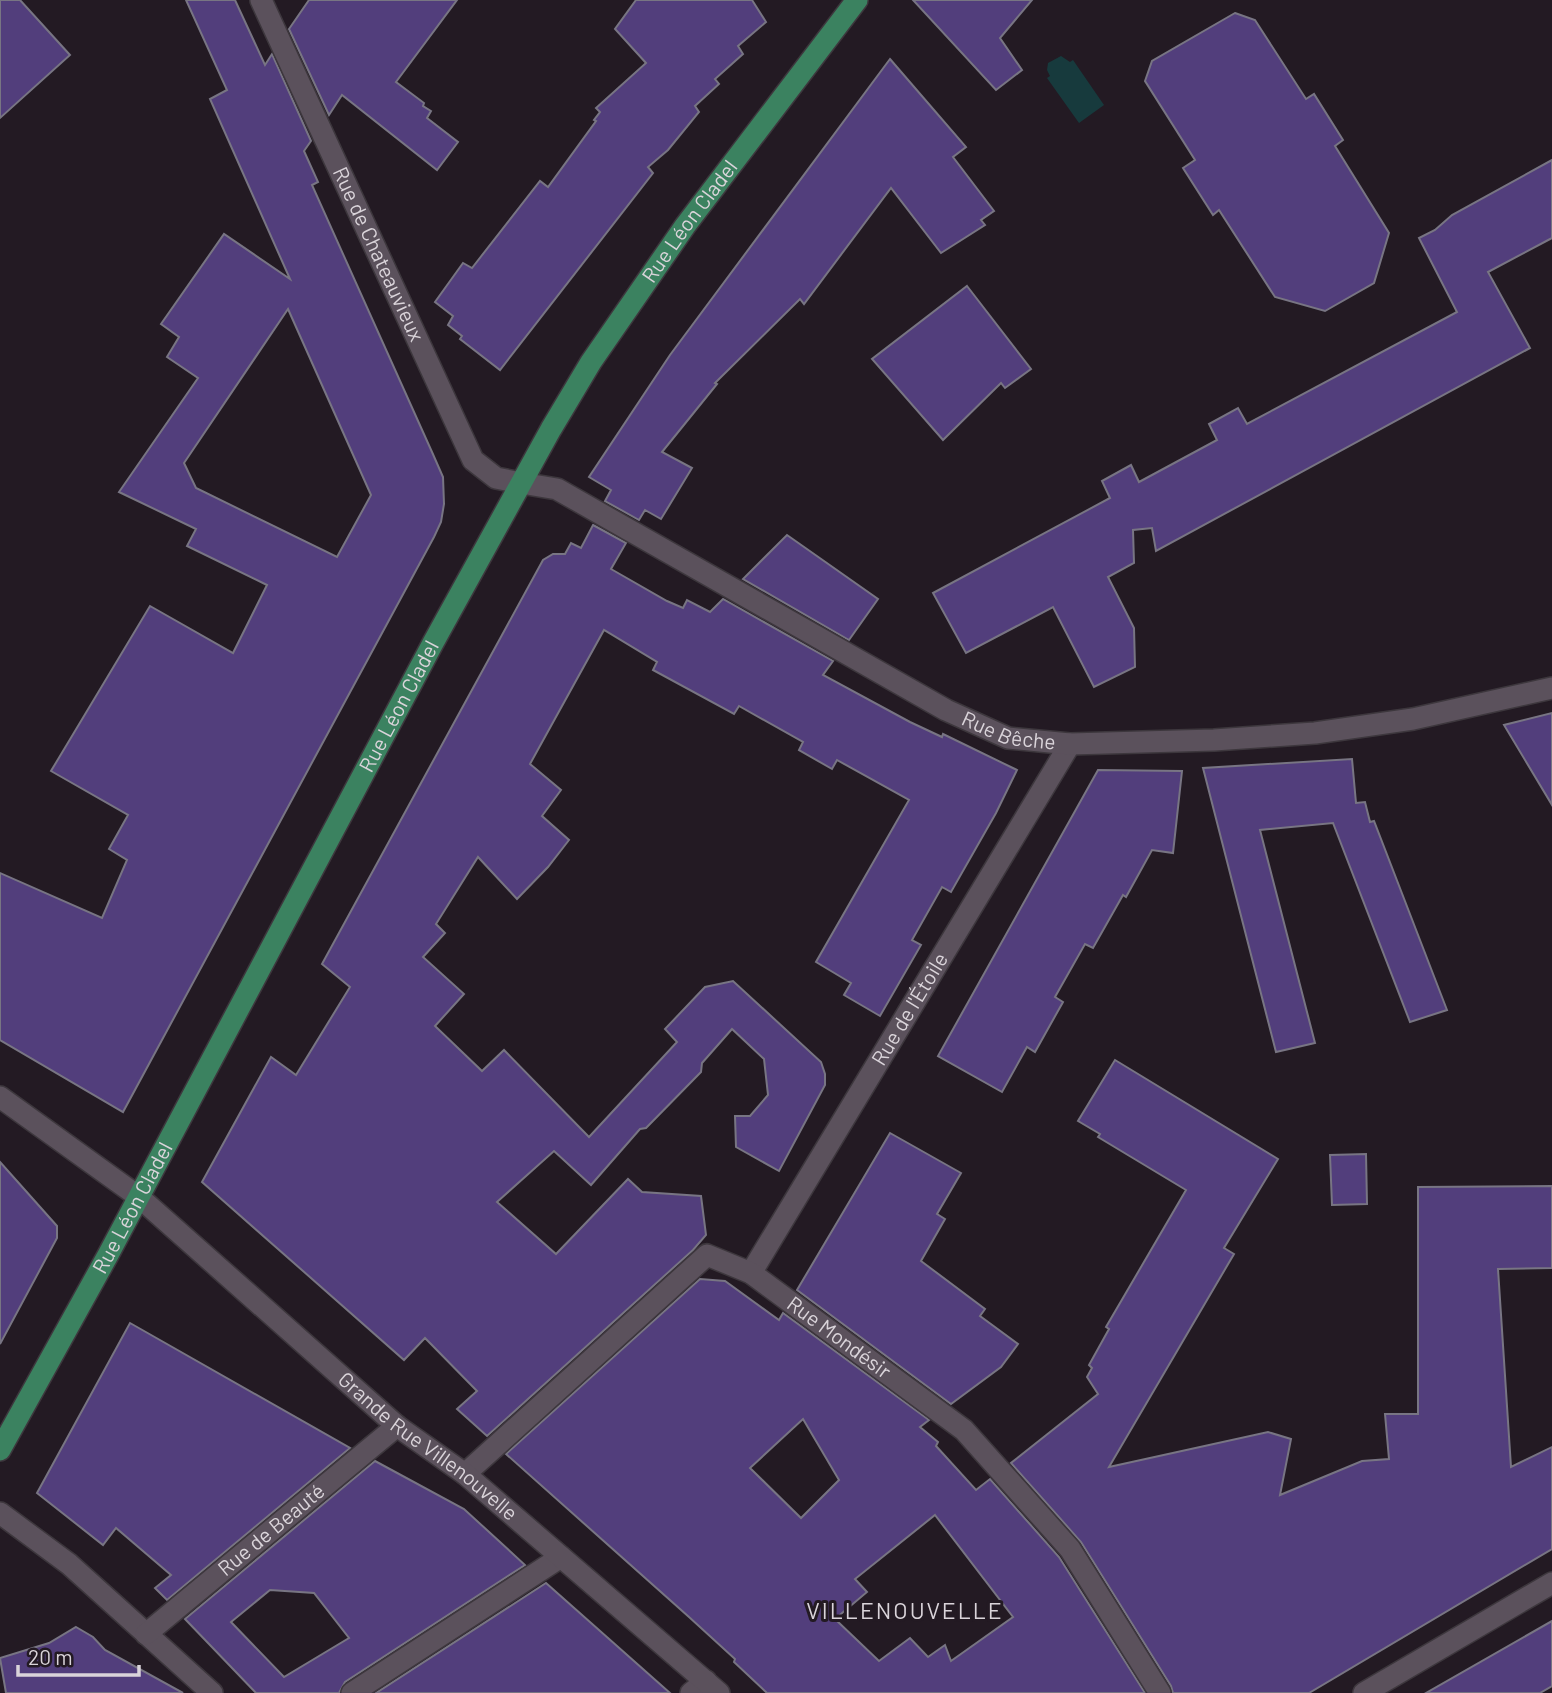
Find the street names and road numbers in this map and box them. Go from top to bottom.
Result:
street label: Rue Léon Cladel [636,155,742,287]
street label: Rue de Chateauvieux [329,162,431,345]
street label: Rue Léon Cladel [353,636,443,776]
street label: Rue Bêche [958,705,1057,754]
street label: Rue de l'Étoile [865,948,952,1069]
street label: Rue Léon Cladel [86,1137,177,1278]
street label: Rue Mondésir [783,1290,897,1383]
street label: Grande Rue Villenouvelle [334,1366,523,1525]
street label: Rue de Beauté [212,1477,329,1580]

